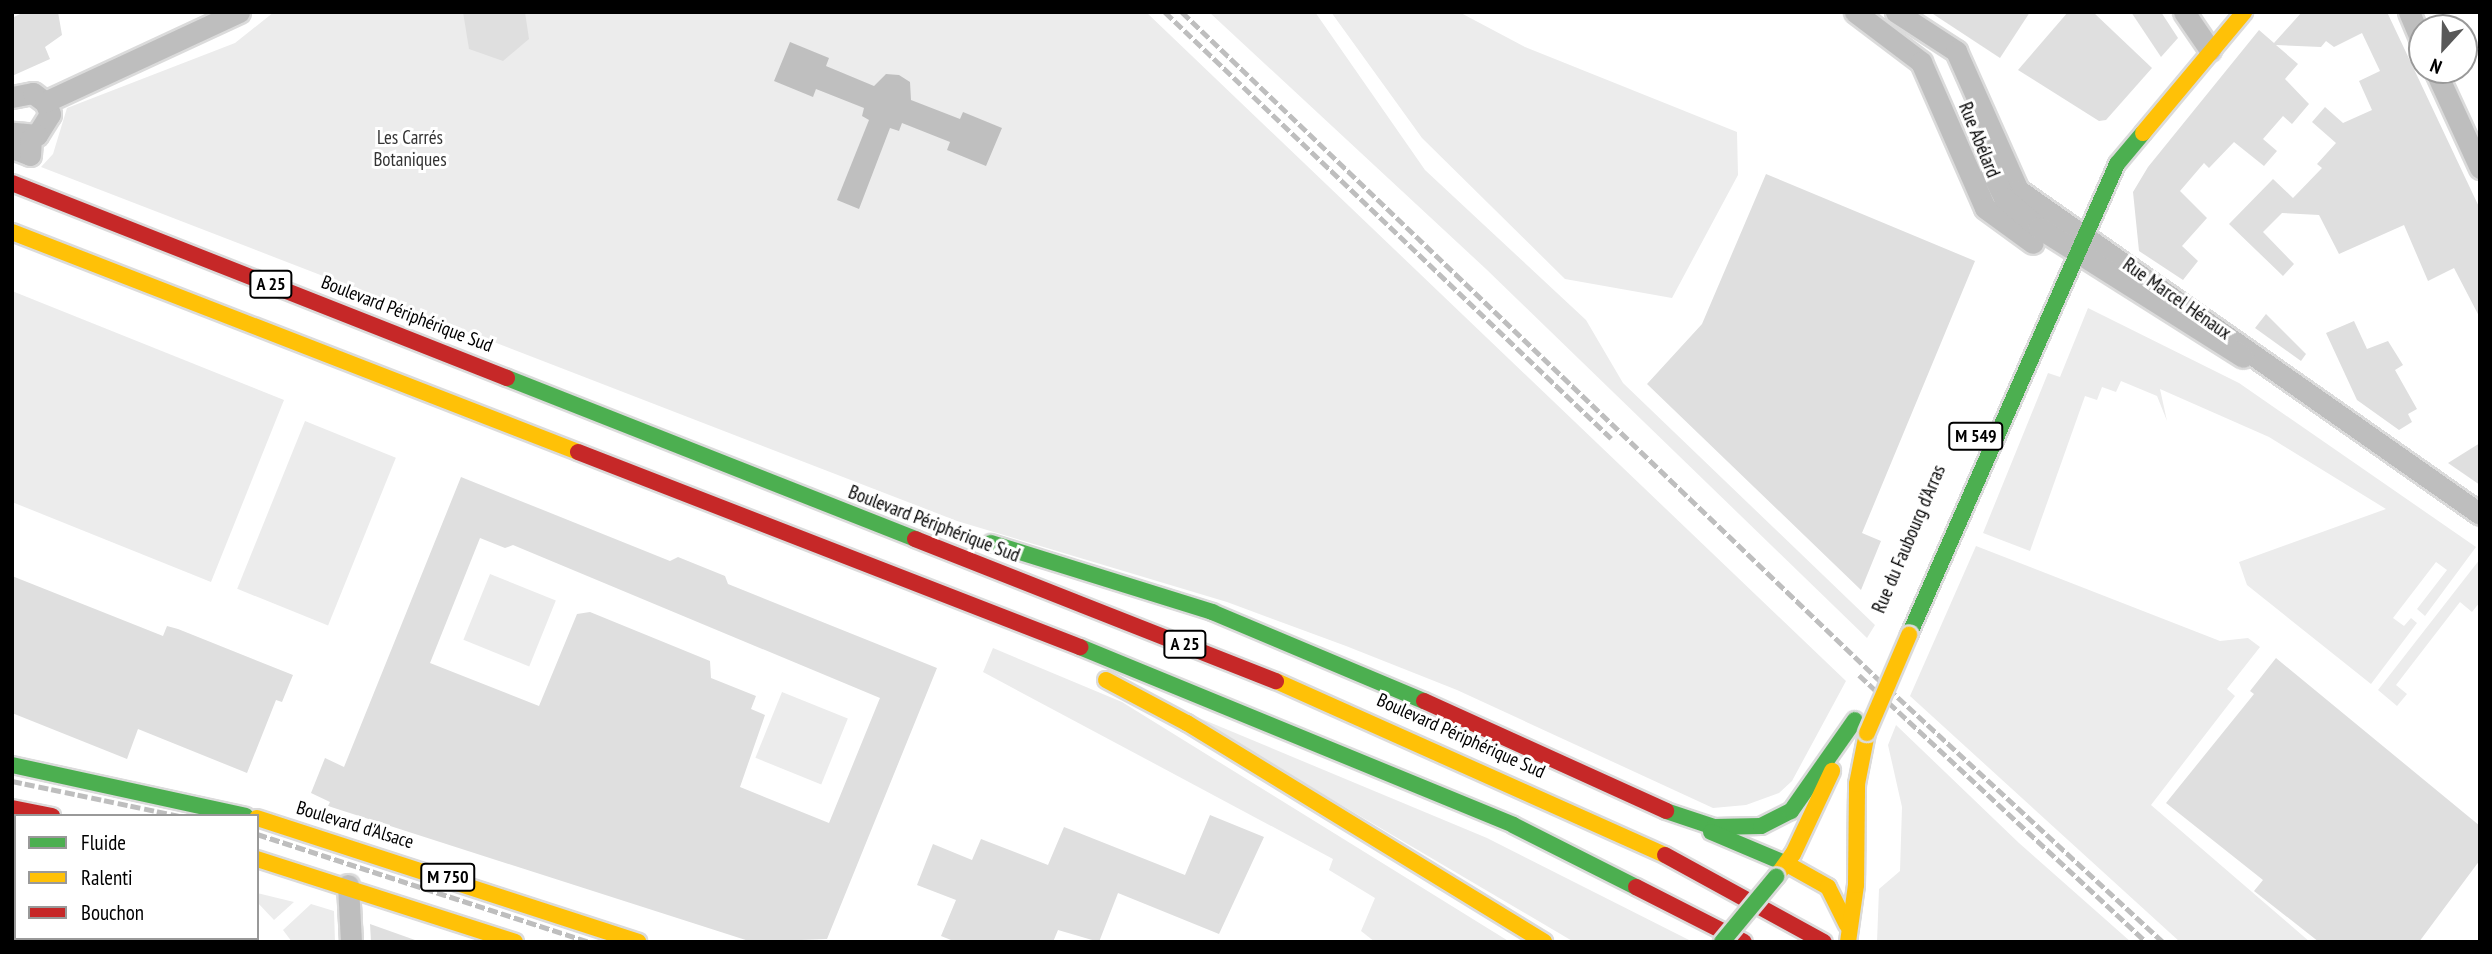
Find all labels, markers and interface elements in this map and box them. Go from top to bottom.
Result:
north arrow [2408,14,2478,84]
text: N [2427,54,2445,80]
street label: Rue Abélard [1953,99,2005,181]
park label: Les Carrés Botaniques [373,127,447,171]
street label: Rue Marcel Hénaux [2118,253,2236,345]
road number: A 25 [248,270,294,298]
street label: Boulevard Périphérique Sud [318,271,496,357]
road number: M 549 [1948,422,2004,450]
street label: Rue du Faubourg d'Arras [1867,461,1951,617]
street label: Boulevard Périphérique Sud [845,481,1023,567]
road number: A 25 [1162,630,1208,658]
street label: Boulevard Périphérique Sud [1373,689,1549,783]
street label: Boulevard d'Alsace [294,796,416,854]
legend [14,814,259,940]
text: Fluide [81,829,126,856]
road number: M 750 [420,862,476,892]
text: Ralenti [81,864,133,891]
text: Bouchon [81,899,144,926]

